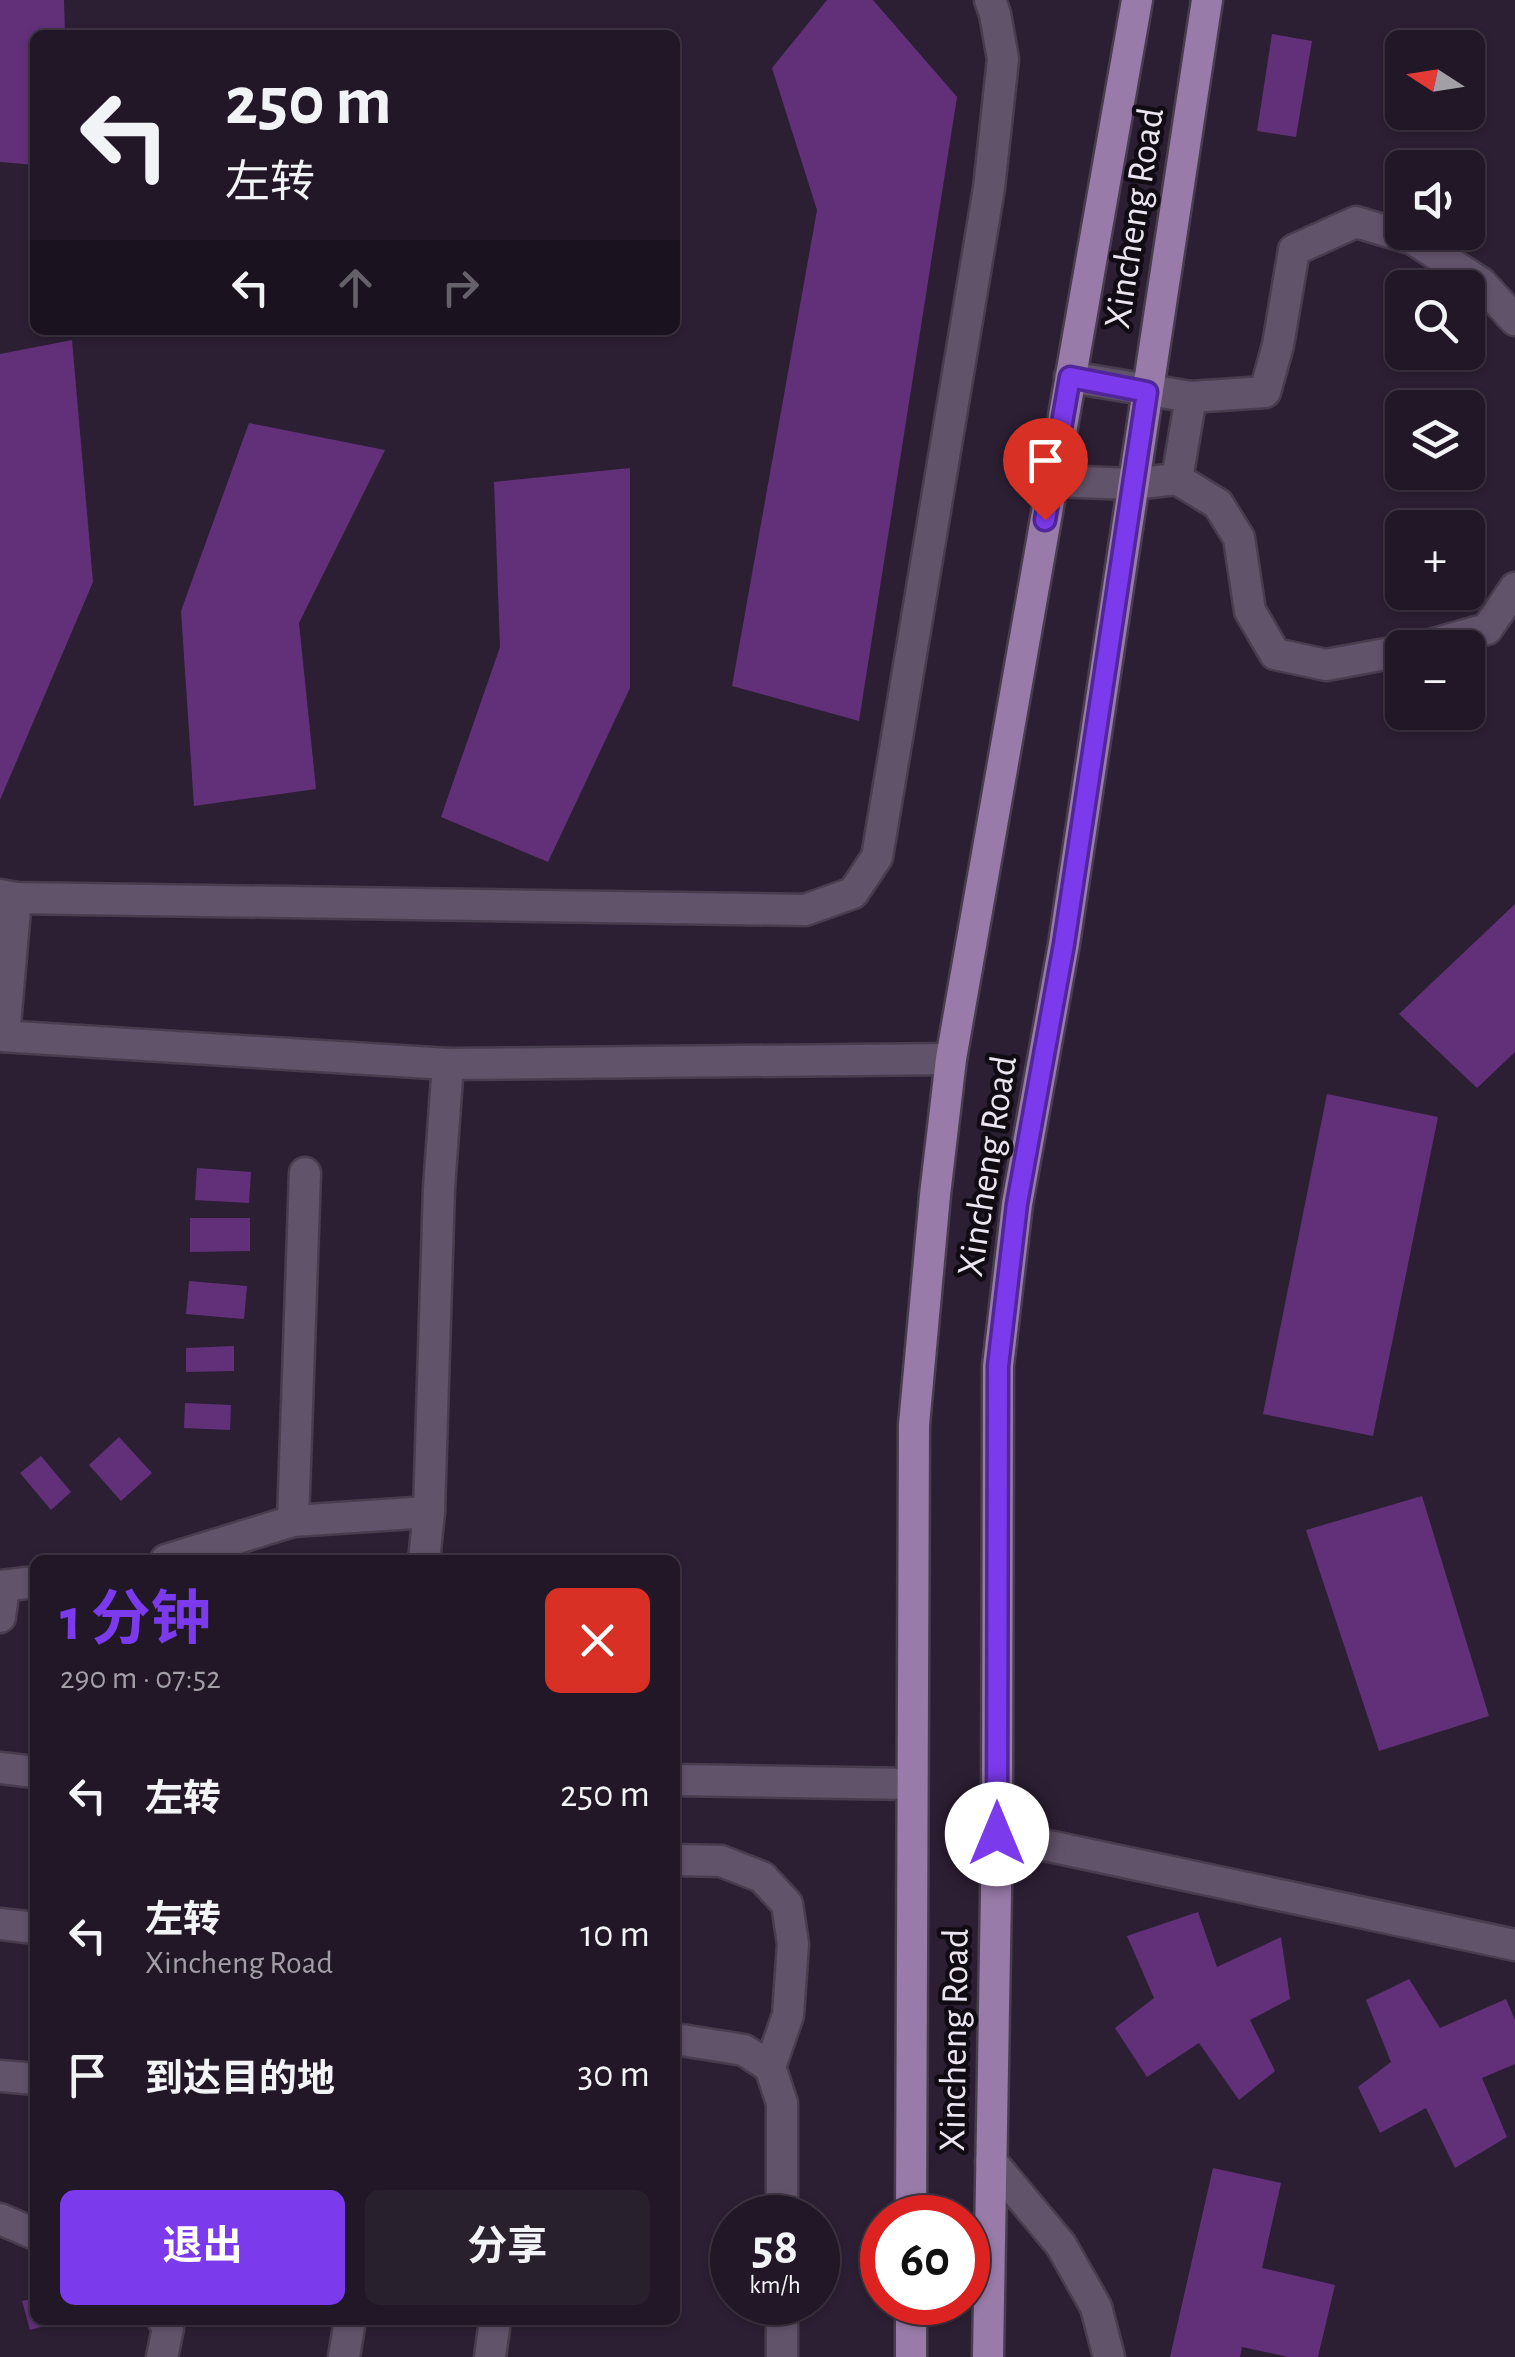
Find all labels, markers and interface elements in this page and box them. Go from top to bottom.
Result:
north arrow [1385,30,1485,130]
map controls [1385,30,1485,730]
text: 250 m [225,67,392,137]
icon: left [60,70,190,200]
street label: Xincheng Road [1099,105,1171,332]
button: sound [1385,150,1485,250]
text: 左转 [225,161,315,206]
icon: left [223,260,278,315]
icon: ahead [328,260,383,315]
icon: right [433,260,488,315]
button: search [1385,270,1485,370]
button: layers [1385,390,1485,490]
pin [1003,418,1088,521]
icon: arrive [1018,433,1073,488]
button: + [1385,510,1485,610]
button: − [1385,630,1485,730]
street label: Xincheng Road [952,1053,1024,1280]
button: close [545,1588,650,1693]
text: 1 分钟 [60,1591,211,1651]
text: 290 m · 07:52 [60,1662,221,1694]
icon: left [60,1768,115,1823]
text: 250 m [560,1776,650,1814]
text: 左转 [145,1781,221,1819]
position arrow [945,1782,1049,1886]
text: 左转 [145,1902,221,1940]
icon: left [60,1908,115,1963]
text: 10 m [580,1916,650,1954]
street label: Xincheng Road [934,1928,976,2152]
text: Xincheng Road [145,1947,333,1979]
icon: arrive [60,2048,115,2103]
text: 30 m [578,2056,650,2094]
text: 到达目的地 [145,2061,335,2099]
button: 退出 [60,2190,345,2305]
button: 分享 [365,2190,650,2305]
speed limit sign: 60 [860,2195,990,2325]
text: 58 [752,2223,798,2273]
text: km/h [749,2273,801,2298]

